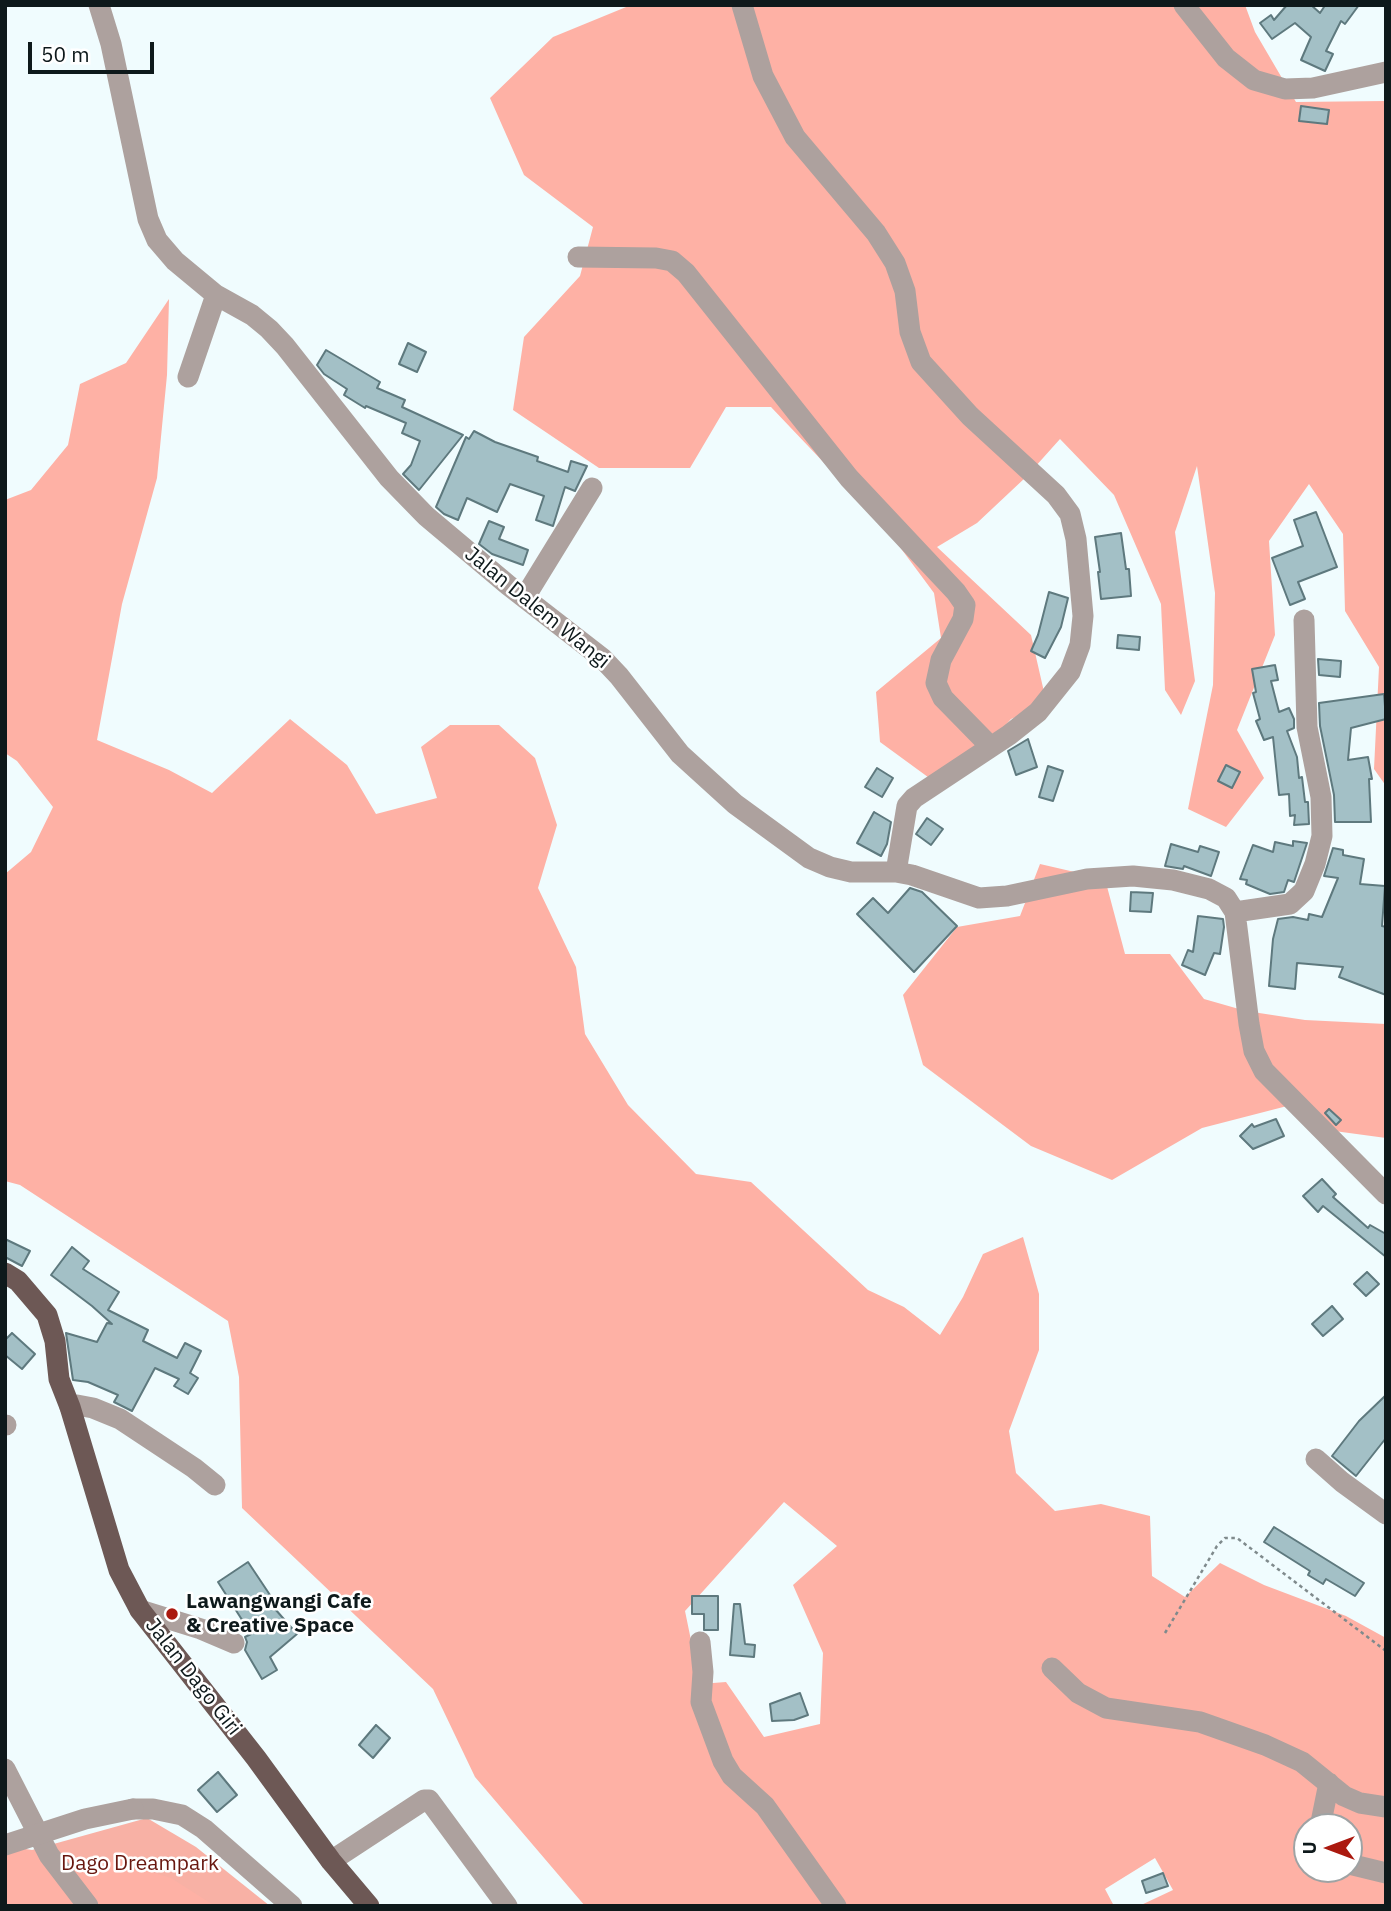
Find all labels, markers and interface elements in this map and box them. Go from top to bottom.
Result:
scale bar [32,28,158,72]
text: 50 m [41,40,90,68]
street label: Jalan Dalem Wangi [459,542,615,674]
place label: Lawangwangi Cafe & Creative Space [186,1589,372,1639]
marker: Lawangwangi Cafe & Creative Space [164,1606,180,1622]
street label: Jalan Dago Giri [140,1613,246,1741]
north arrow [1293,1813,1363,1883]
text: U [1297,1841,1321,1855]
park label: Dago Dreampark [61,1851,219,1877]

